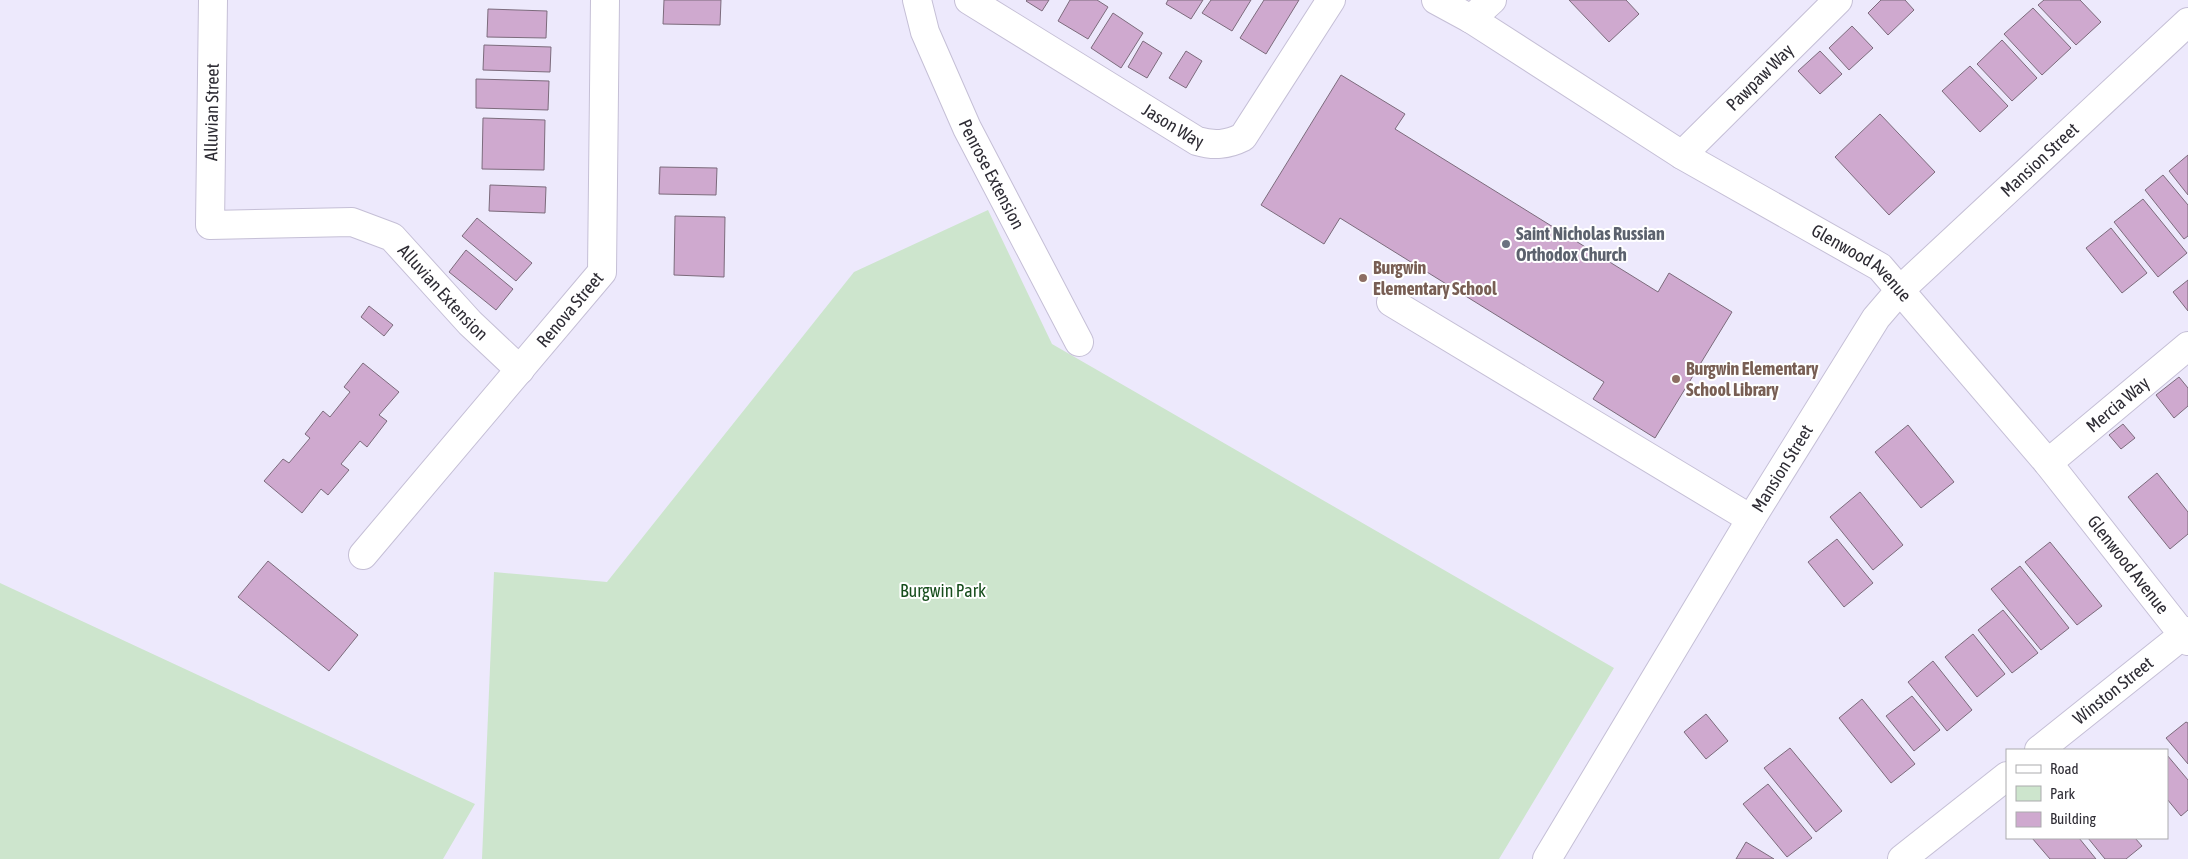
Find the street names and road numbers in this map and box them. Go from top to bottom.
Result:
street label: Pawpaw Way [1722,39,1798,115]
street label: Alluvian Street [200,63,223,161]
street label: Jason Way [1139,99,1206,152]
street label: Penrose Extension [955,116,1029,232]
street label: Mansion Street [1996,118,2083,201]
street label: Glenwood Avenue [1808,219,1916,306]
street label: Alluvian Extension [394,240,492,344]
street label: Renova Street [532,268,607,351]
street label: Mercia Way [2082,372,2153,437]
street label: Mansion Street [1747,421,1817,516]
street label: Glenwood Avenue [2083,511,2174,618]
street label: Winston Street [2069,652,2157,729]

